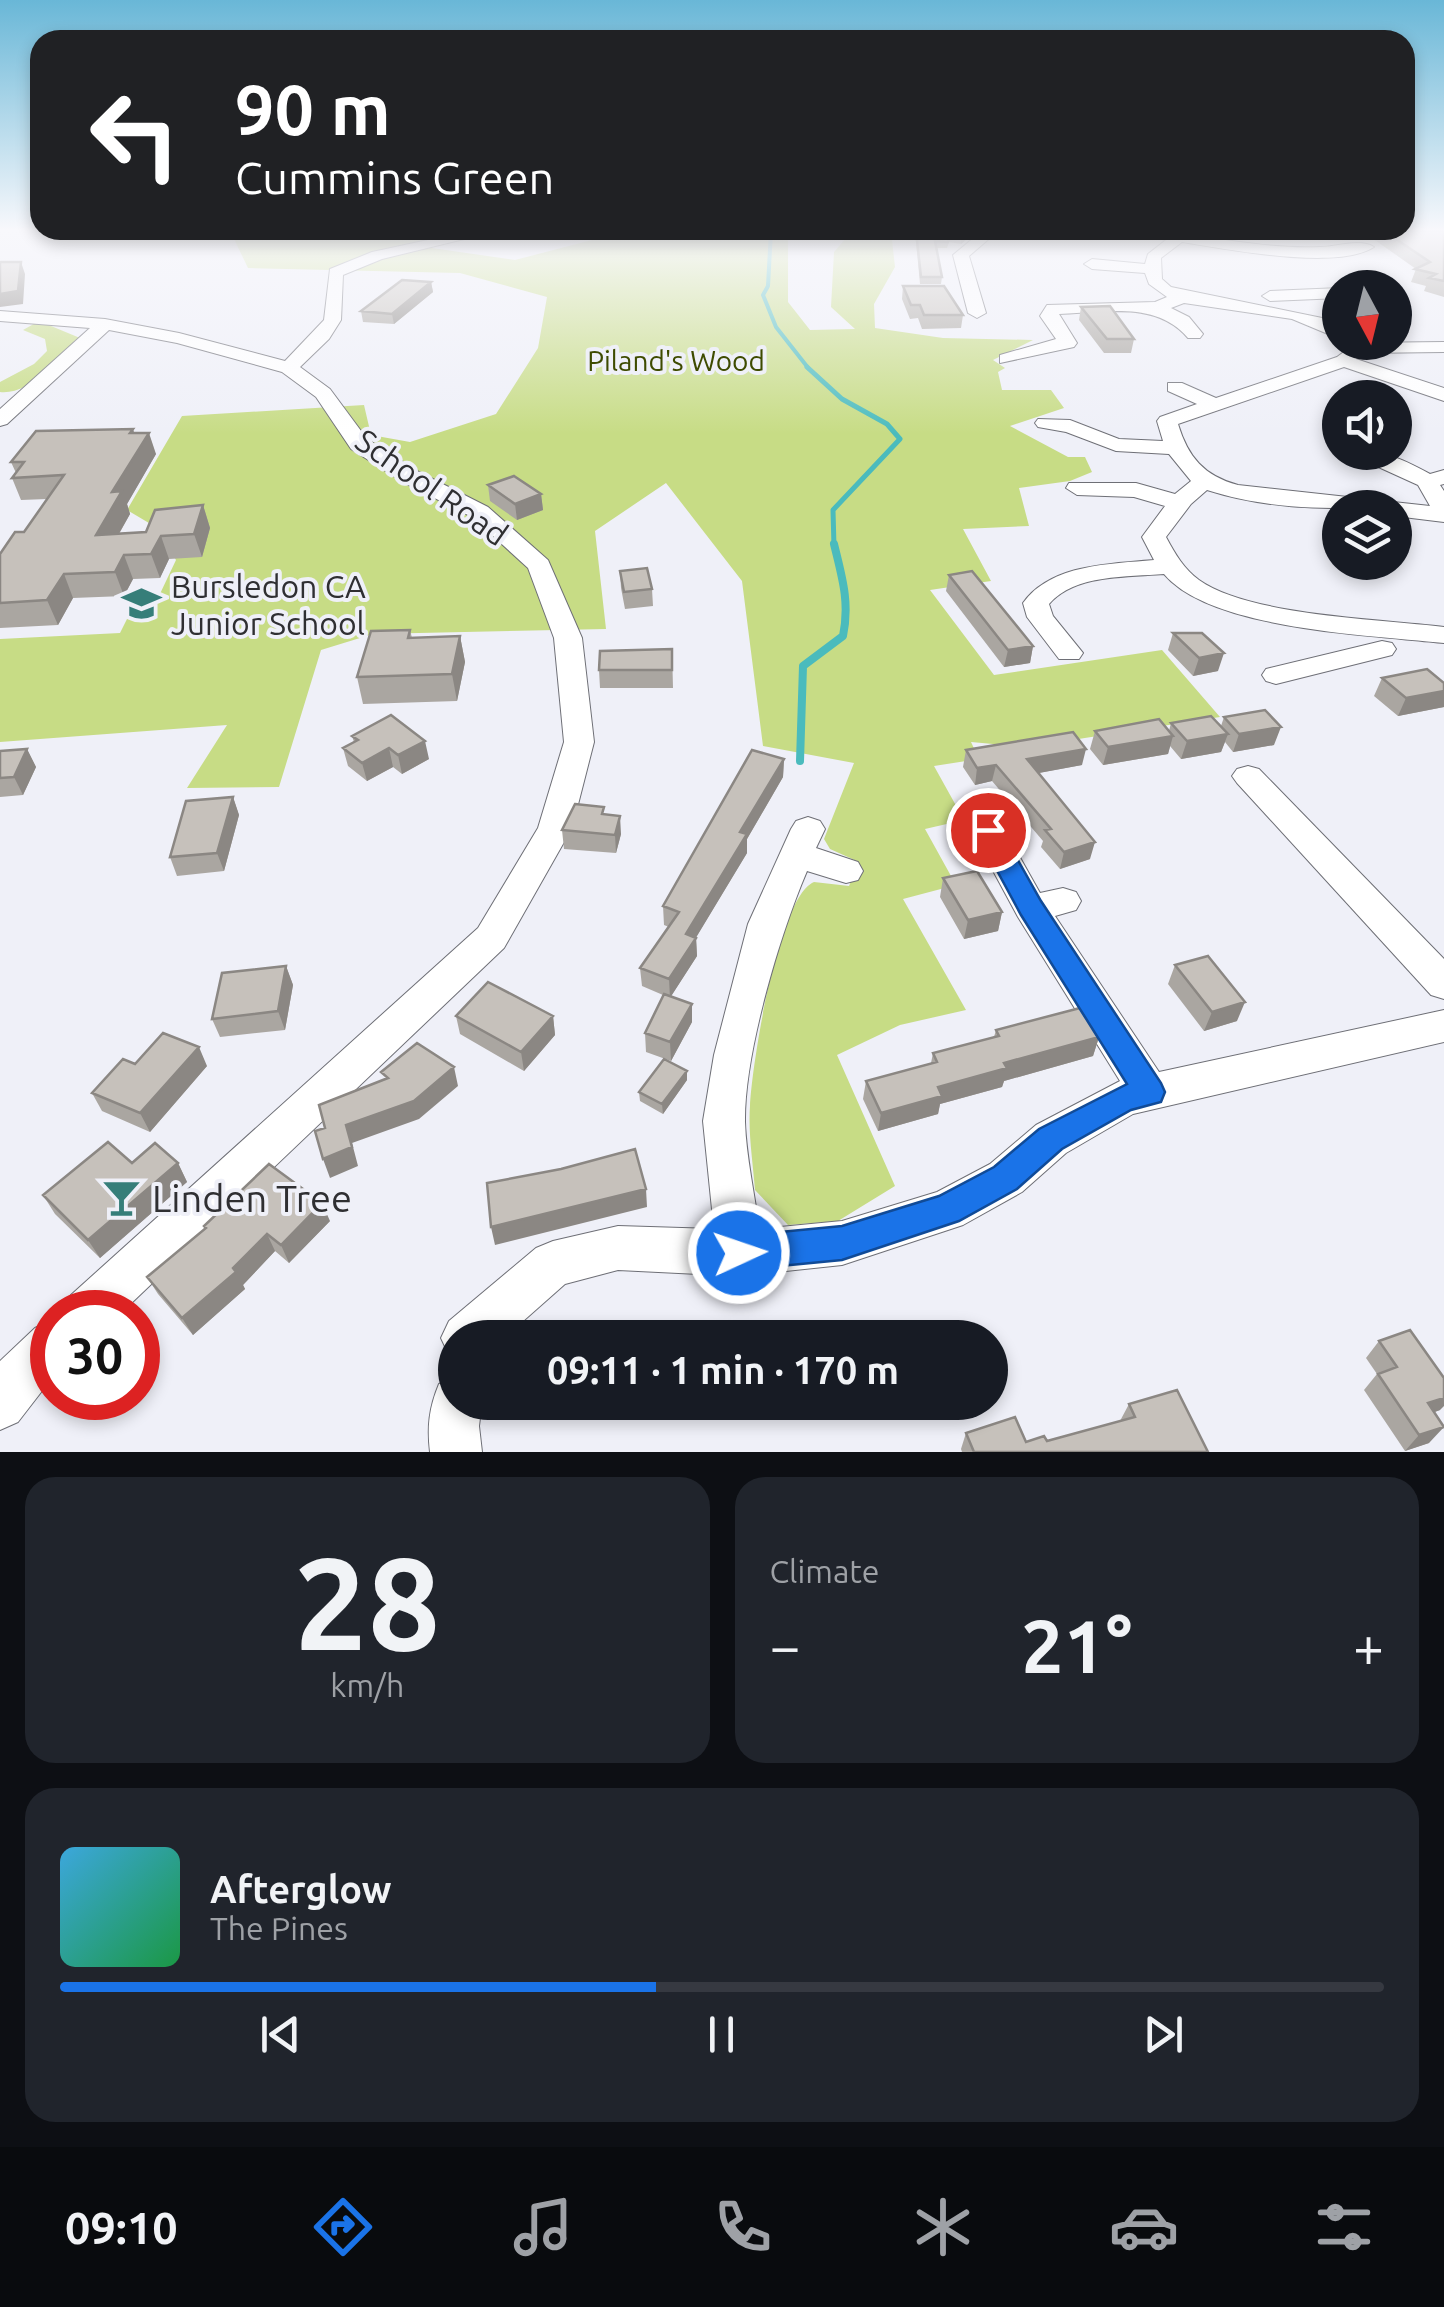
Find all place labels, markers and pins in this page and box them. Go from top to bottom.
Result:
place label: Bursledon CA Junior School [171,568,366,641]
school or university icon: Bursledon CA Junior School [120,583,162,625]
pin [946,788,1031,873]
bar icon: Linden Tree [101,1177,143,1219]
place label: Linden Tree [152,1177,352,1219]

